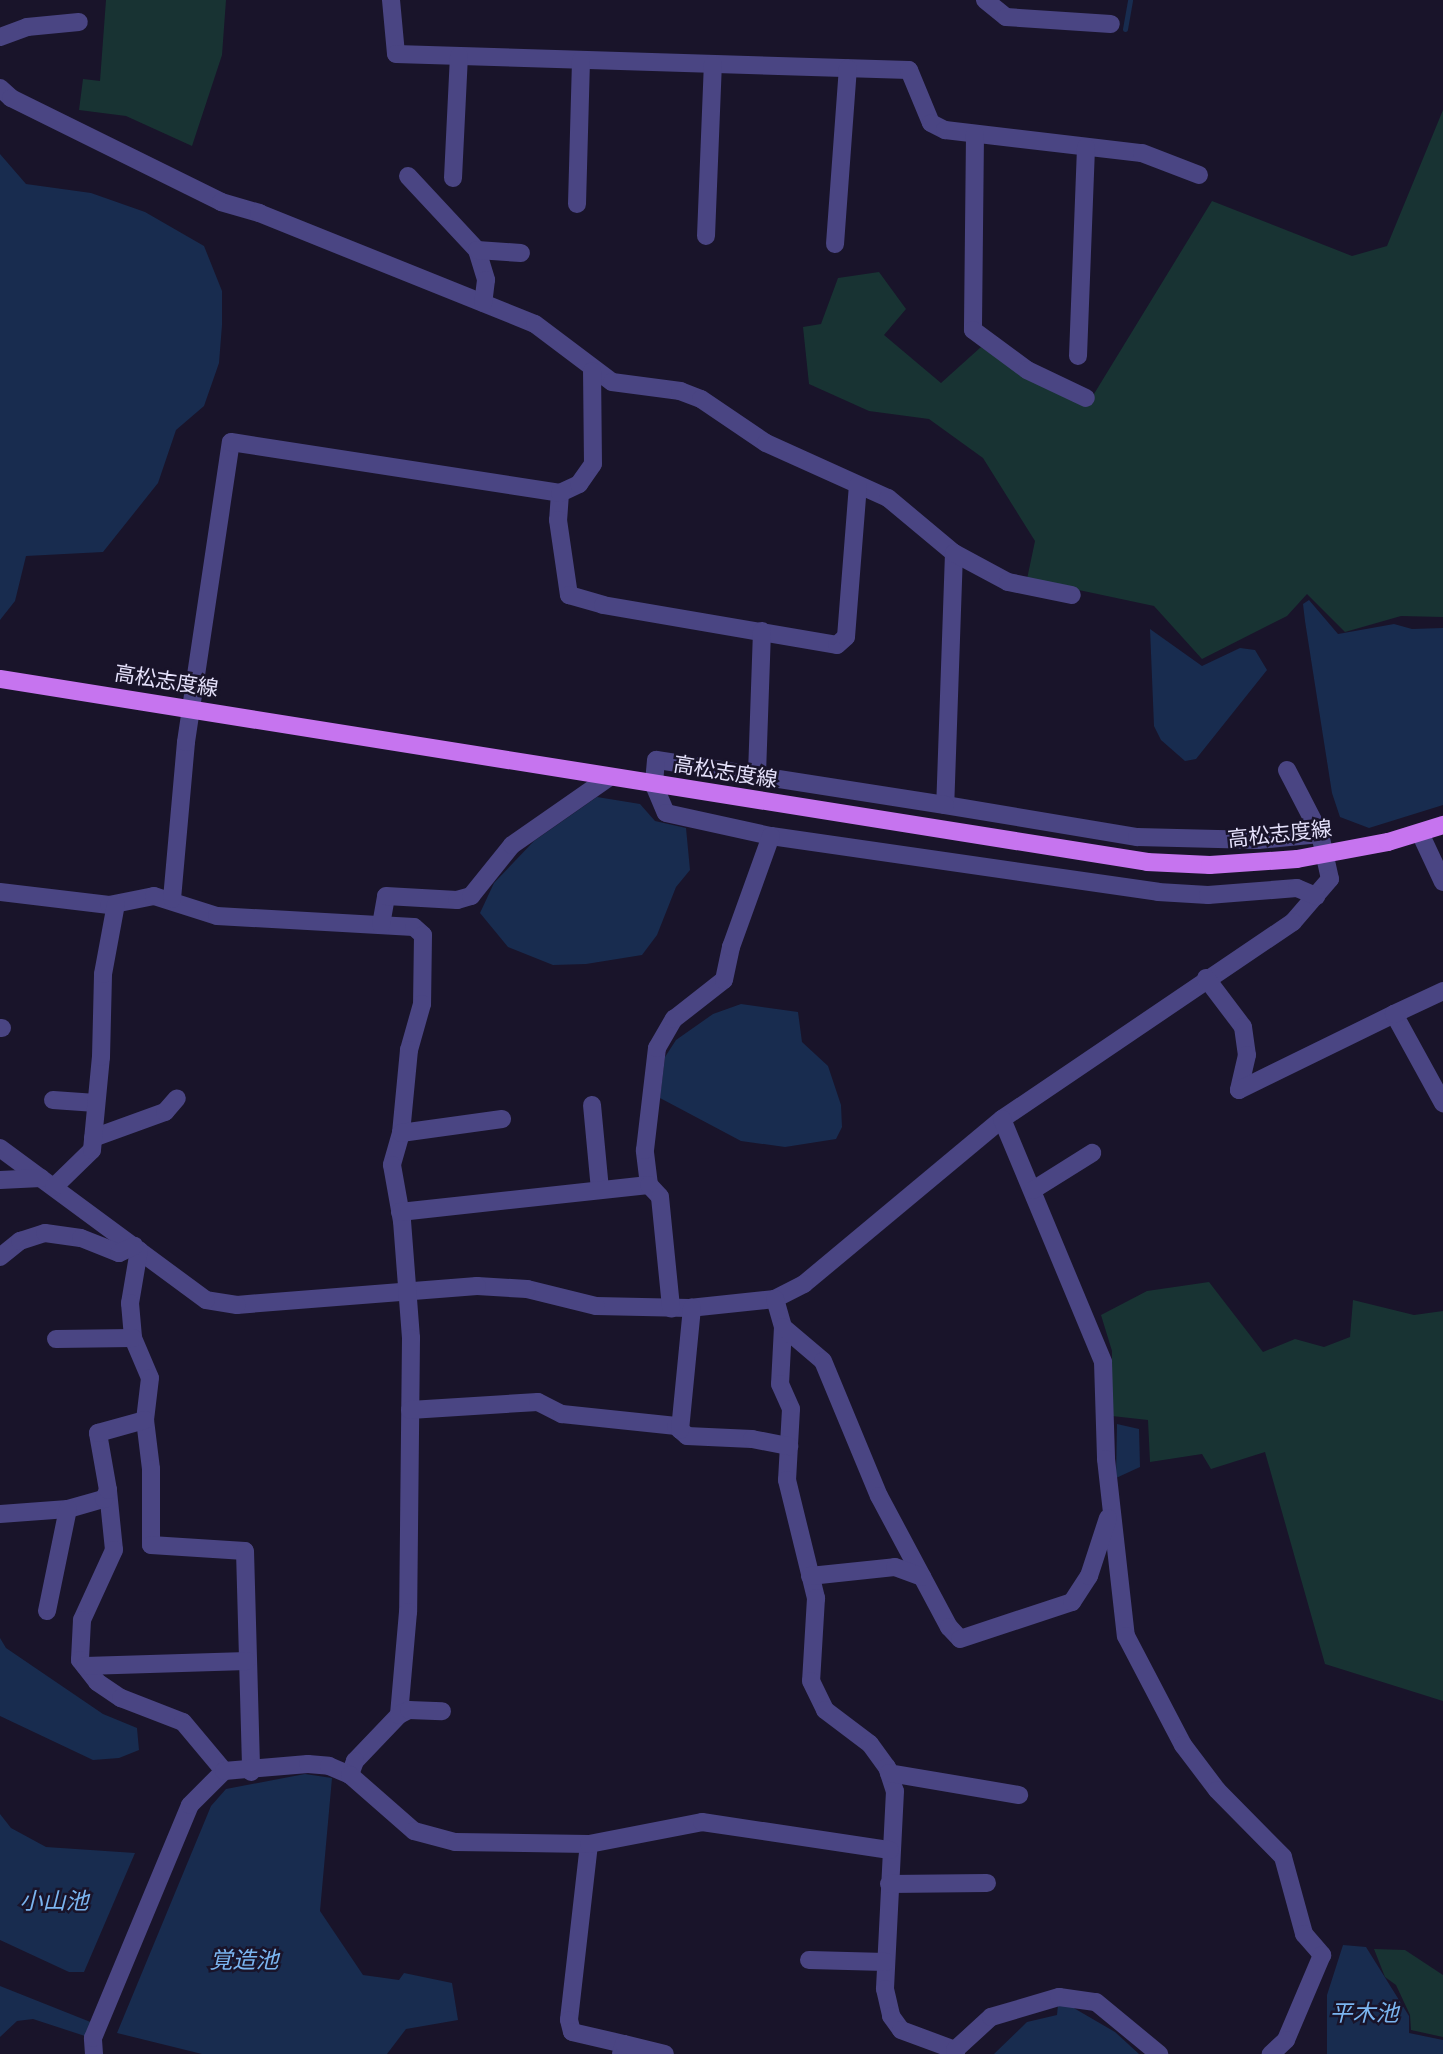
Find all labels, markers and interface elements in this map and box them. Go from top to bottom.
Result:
street label: 高松志度線 [112,662,220,704]
street label: 高松志度線 [671,753,779,795]
street label: 高松志度線 [1226,818,1334,854]
water label: 小山池 [20,1890,88,1918]
water label: 覚造池 [210,1949,278,1977]
water label: 平木池 [1330,2002,1398,2030]

